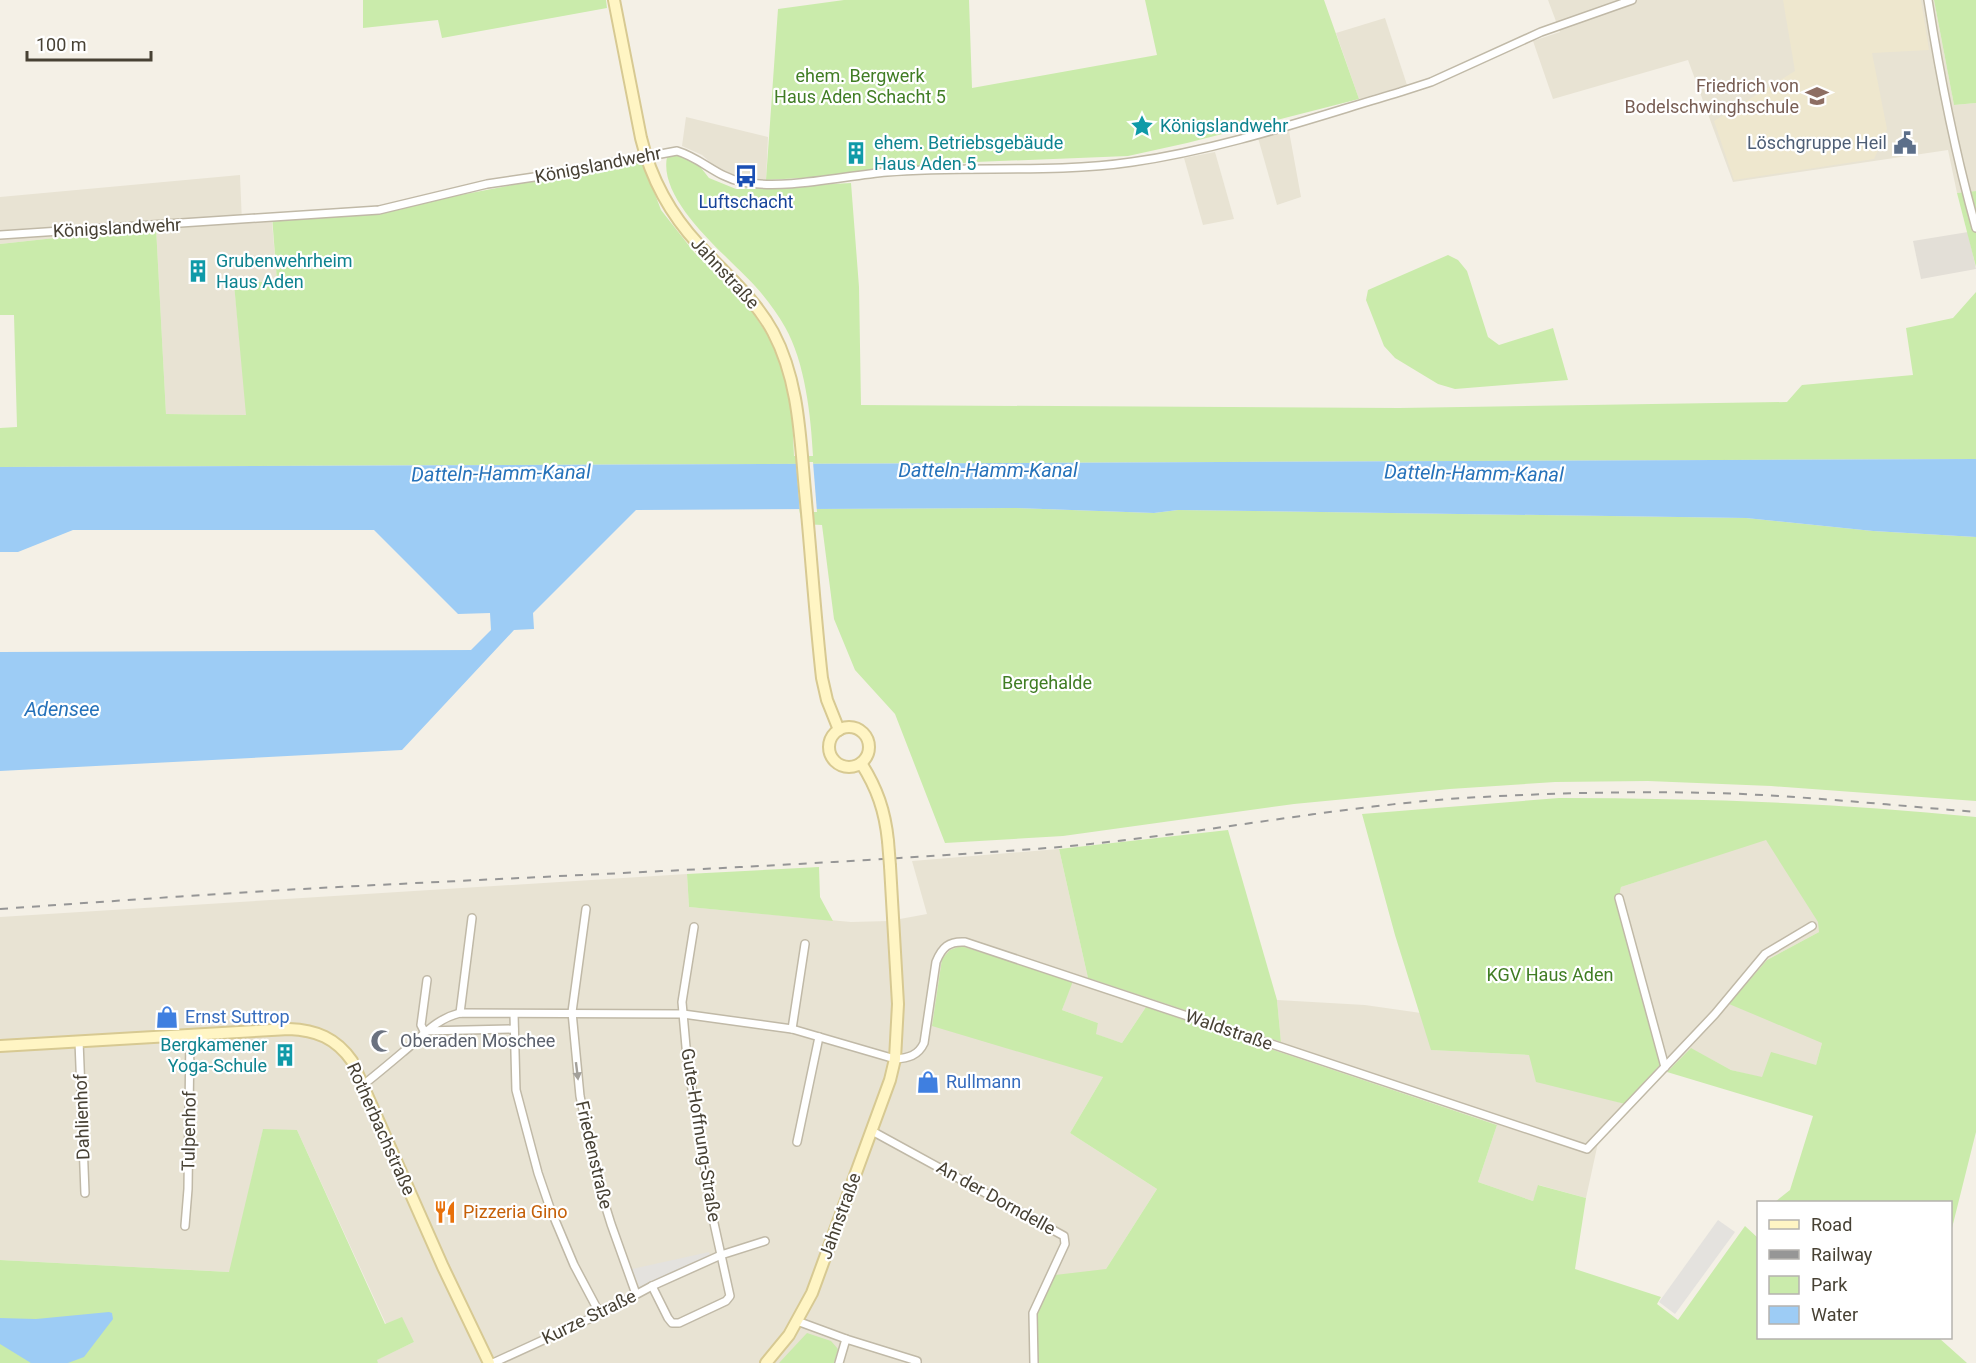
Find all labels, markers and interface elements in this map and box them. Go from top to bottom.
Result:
scale bar [27,24,152,62]
text: 100 m [36,34,87,55]
park label: ehem. Bergwerk Haus Aden Schacht 5 [774,65,946,107]
place label: Friedrich von Bodelschwinghschule [1624,75,1799,117]
school or university icon: Friedrich von Bodelschwinghschule [1804,83,1830,109]
place icon: Königslandwehr [1129,113,1155,139]
place label: Königslandwehr [1160,115,1288,136]
public building icon: Löschgruppe Heil [1892,130,1918,156]
place label: ehem. Betriebsgebäude Haus Aden 5 [874,132,1063,174]
place label: Löschgruppe Heil [1747,132,1887,153]
building icon: ehem. Betriebsgebäude Haus Aden 5 [843,140,869,166]
street label: Königslandwehr [533,142,663,187]
bus stop icon: Luftschacht [733,163,759,189]
place label: Luftschacht [698,191,794,212]
street label: Königslandwehr [52,214,182,241]
street label: Jahnstraße [687,232,764,313]
place label: Grubenwehrheim Haus Aden [216,250,353,292]
building icon: Grubenwehrheim Haus Aden [185,258,211,284]
water label: Datteln-Hamm-Kanal [898,458,1078,482]
water label: Datteln-Hamm-Kanal [411,459,591,487]
water label: Datteln-Hamm-Kanal [1384,459,1564,487]
park label: Bergehalde [1002,672,1092,693]
water label: Adensee [23,697,100,721]
park label: KGV Haus Aden [1487,964,1613,985]
shop icon: Ernst Suttrop [154,1004,180,1030]
street label: Waldstraße [1183,1005,1276,1054]
place label: Ernst Suttrop [185,1006,290,1027]
mosque icon: Oberaden Moschee [369,1028,395,1054]
place label: Oberaden Moschee [400,1030,555,1051]
place label: Bergkamener Yoga-Schule [160,1034,267,1076]
building icon: Bergkamener Yoga-Schule [272,1042,298,1068]
street label: Gute-Hoffnung-Straße [677,1047,726,1223]
street label: Rotherbachstraße [343,1059,420,1198]
one-way arrow [572,1061,582,1080]
shop icon: Rullmann [915,1069,941,1095]
place label: Rullmann [946,1071,1021,1092]
street label: Dahlienhof [69,1073,93,1160]
street label: Tulpenhof [177,1090,200,1171]
street label: Friedenstraße [572,1099,617,1211]
street label: An der Dorndelle [933,1156,1059,1239]
street label: Jahnstraße [814,1170,865,1262]
restaurant icon: Pizzeria Gino [432,1199,458,1225]
place label: Pizzeria Gino [463,1201,568,1222]
legend [1757,1201,1952,1339]
text: Road [1811,1214,1852,1235]
text: Railway [1811,1244,1873,1265]
text: Park [1811,1274,1848,1295]
street label: Kurze Straße [538,1285,639,1348]
text: Water [1811,1304,1858,1325]

